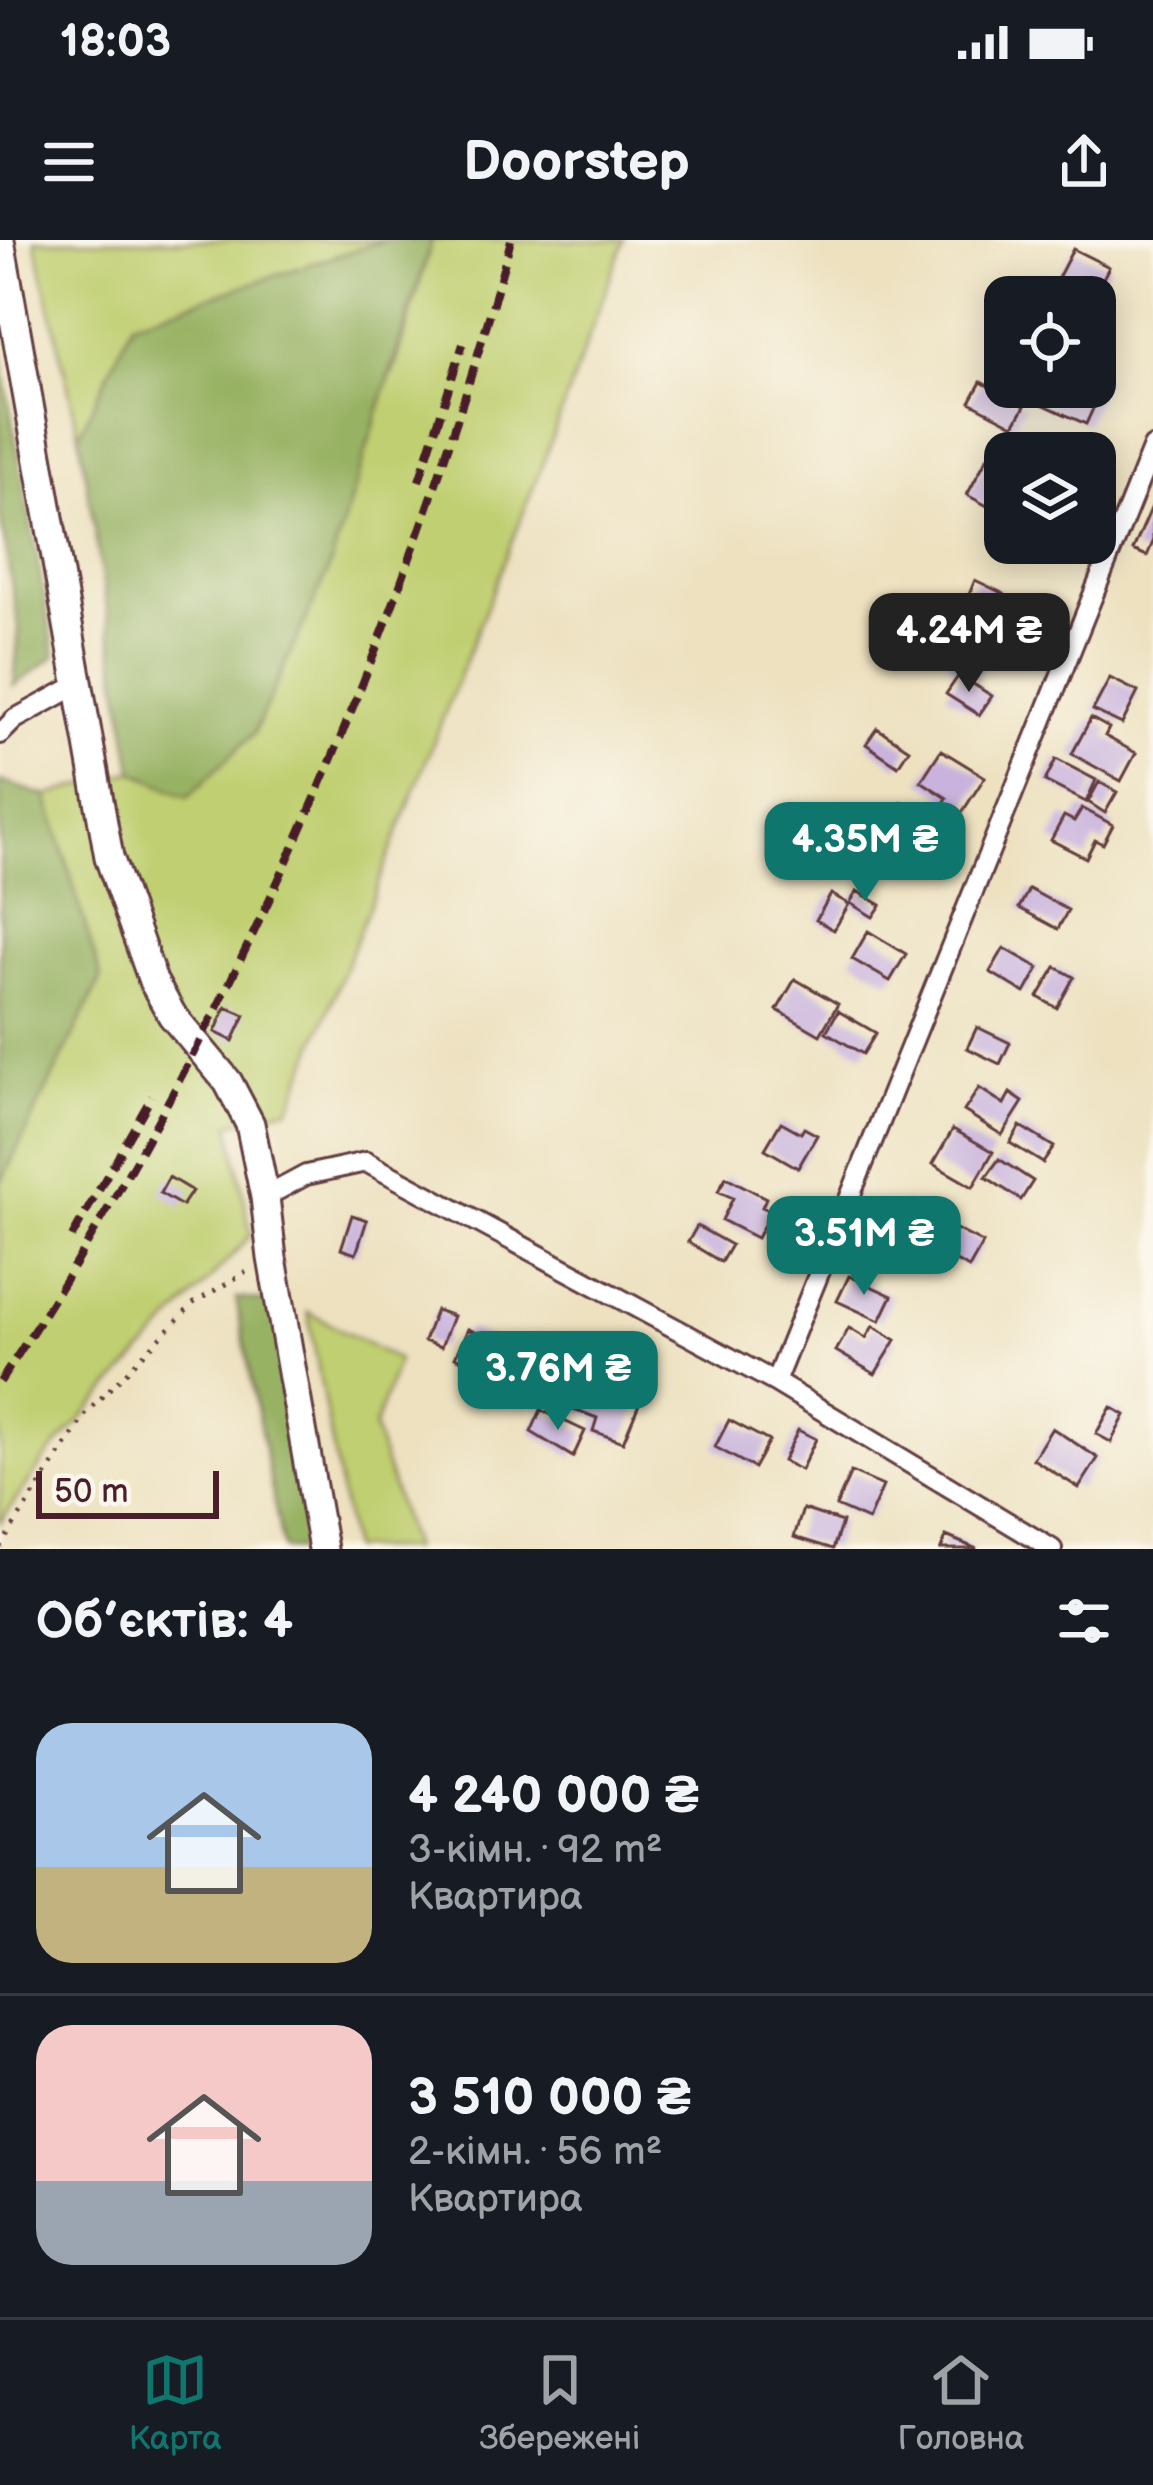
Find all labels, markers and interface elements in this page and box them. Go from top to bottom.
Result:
text: 18:03 [60,15,171,70]
icon: menu [36,129,102,195]
icon: share [1051,129,1117,195]
text: Doorstep [463,130,690,195]
map controls [984,276,1116,564]
button: locate [984,276,1116,408]
button: layers [984,432,1116,564]
pin: 4.24M ₴ [858,593,1080,695]
text: 4.24M ₴ [896,608,1042,655]
pin: 4.35M ₴ [754,802,976,904]
text: 4.35M ₴ [792,817,939,864]
pin: 3.51M ₴ [753,1196,975,1298]
text: 3.51M ₴ [794,1211,934,1258]
pin: 3.76M ₴ [447,1331,669,1433]
text: 3.76M ₴ [485,1346,631,1393]
scale bar [36,1465,219,1518]
text: 50 m [54,1472,129,1512]
icon: filters [1051,1588,1117,1654]
text: Об’єктів: 4 [36,1591,293,1652]
text: 4 240 000 ₴ [408,1766,699,1827]
icon: home [132,1771,276,1915]
text: 3-кімн. · 92 m² [408,1827,663,1874]
text: Квартира [408,1874,583,1921]
text: 3 510 000 ₴ [408,2068,691,2129]
icon: home [132,2073,276,2217]
text: 2-кімн. · 56 m² [408,2129,662,2176]
text: Квартира [408,2176,583,2223]
tab: Карта [129,2347,222,2459]
tab: Збережені [479,2347,640,2459]
tab: Головна [898,2347,1024,2459]

